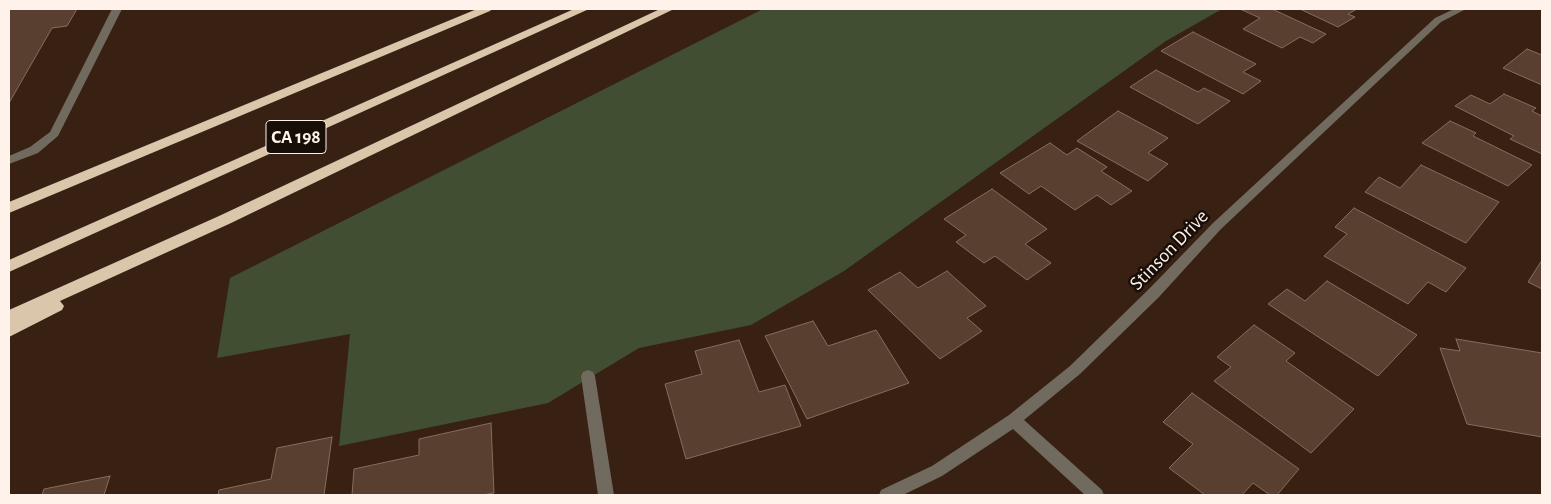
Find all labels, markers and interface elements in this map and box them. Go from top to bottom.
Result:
road number: CA 198 [266,120,326,154]
street label: Stinson Drive [1125,205,1213,295]

